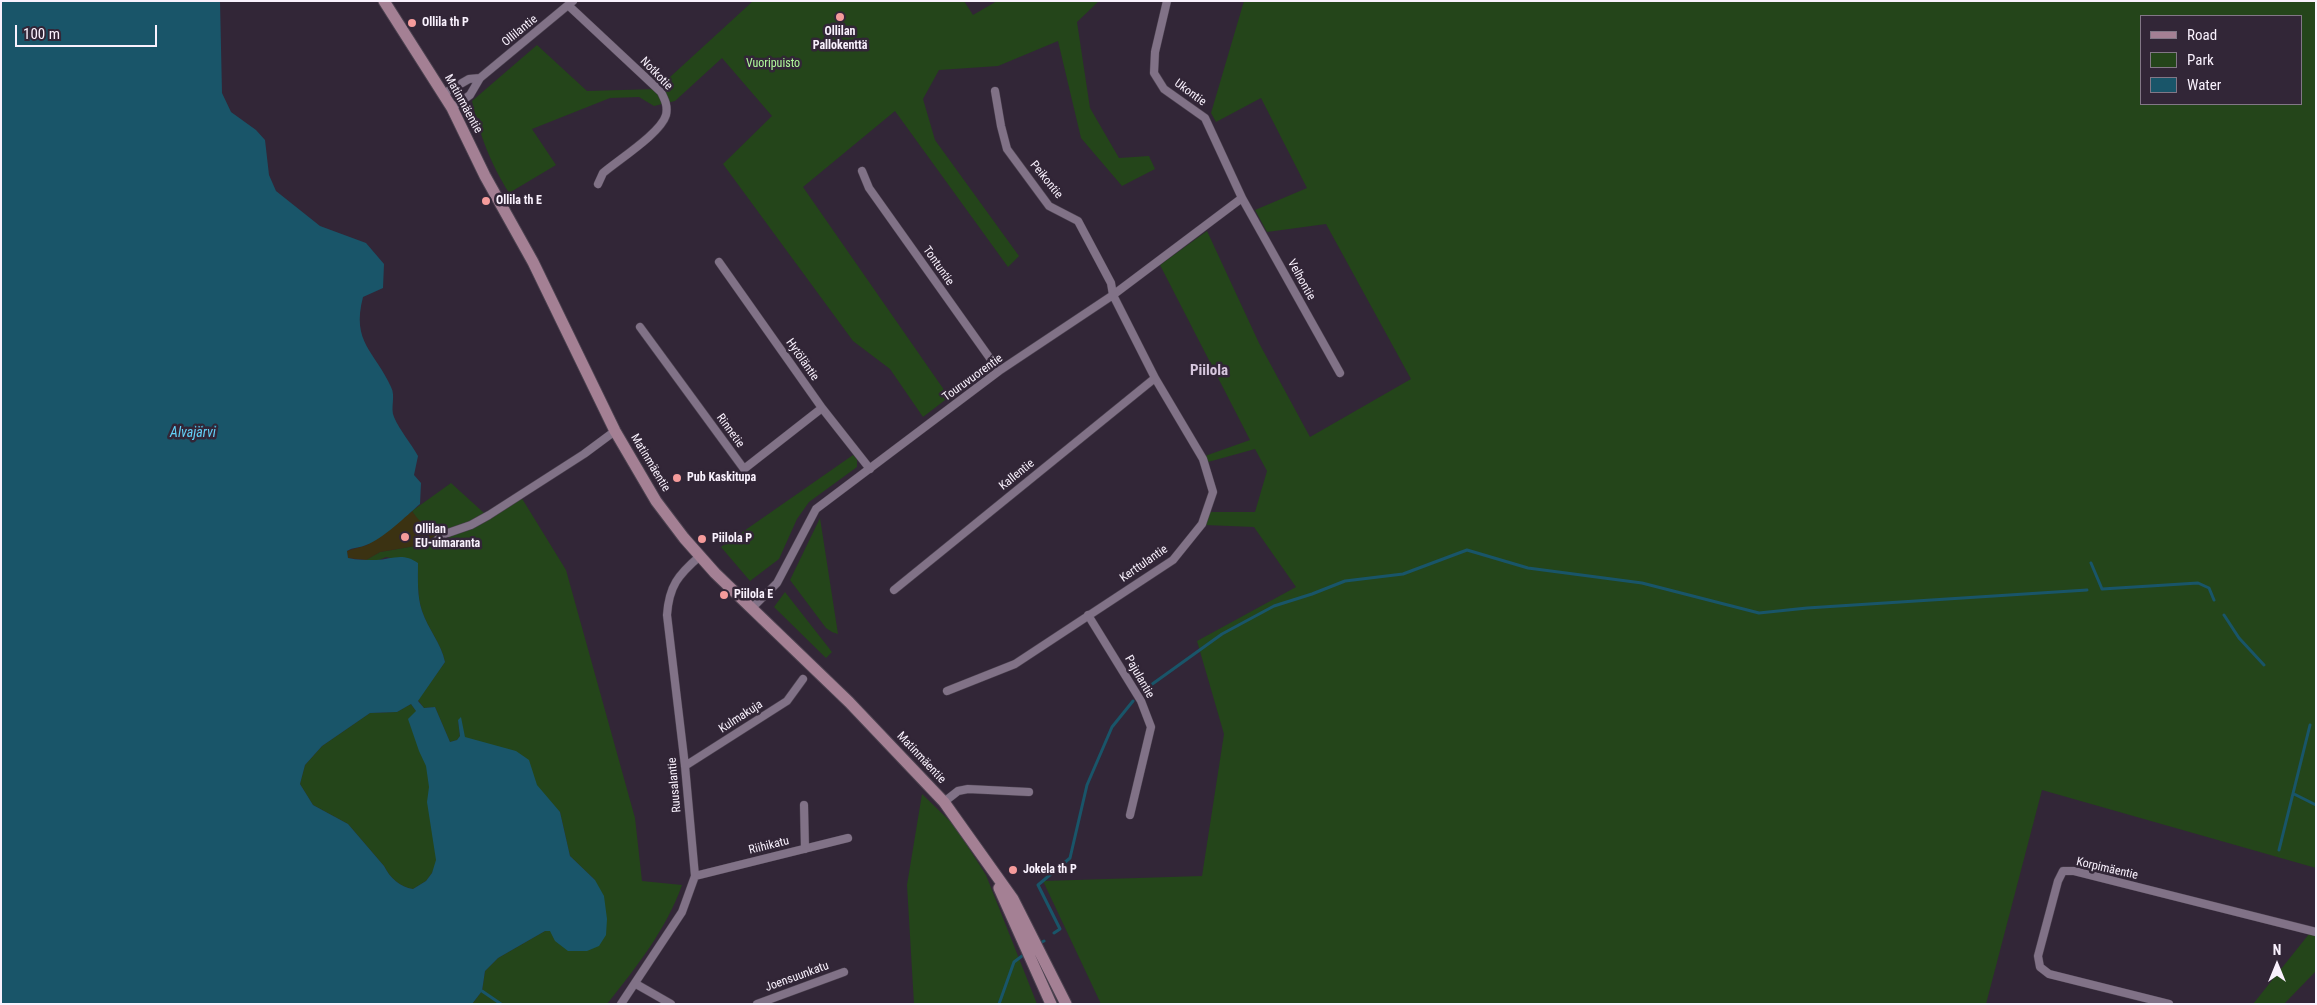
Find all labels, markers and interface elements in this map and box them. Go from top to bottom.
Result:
marker: Ollilan Pallokenttä [834,11,846,23]
street label: Ollilantie [499,12,541,50]
scale bar [18,15,160,47]
legend [2140,15,2302,105]
place label: Ollila th P [422,16,469,30]
marker: Ollila th P [406,17,418,29]
text: 100 m [23,25,60,43]
place label: Ollilan Pallokenttä [813,25,867,53]
text: Road [2187,26,2217,44]
text: Park [2187,51,2214,69]
street label: Notkotie [637,54,675,94]
park label: Vuoripuisto [746,57,800,71]
street label: Matinmäentie [441,72,485,136]
text: Water [2187,76,2221,94]
street label: Ukontie [1171,77,1209,109]
street label: Peikontie [1027,158,1065,202]
place label: Ollila th E [496,194,542,208]
marker: Ollila th E [480,195,492,207]
street label: Tontuntie [919,244,957,288]
street label: Velhontie [1284,257,1318,303]
street label: Hytöläntie [782,336,822,384]
street label: Touruvuorentie [940,351,1006,405]
district label: Piilola [1190,362,1228,380]
street label: Rinnetie [713,411,747,451]
water label: Alvajärvi [170,425,216,441]
street label: Matinmäentie [627,431,673,495]
street label: Kallentie [996,456,1038,494]
place label: Pub Kaskitupa [687,471,756,485]
marker: Pub Kaskitupa [671,472,683,484]
place label: Ollilan EU-uimaranta [415,523,480,551]
marker: Ollilan EU-uimaranta [399,531,411,543]
place label: Piilola P [712,532,752,546]
marker: Piilola P [696,533,708,545]
street label: Kerttulantie [1117,542,1171,586]
place label: Piilola E [734,588,773,602]
marker: Piilola E [718,589,730,601]
street label: Pajulantie [1121,653,1157,701]
street label: Kulmakuja [716,698,766,736]
street label: Matinmäentie [894,729,948,787]
street label: Ruusalantie [665,757,685,813]
street label: Riihikatu [747,834,791,858]
street label: Korpimäentie [2075,855,2139,883]
place label: Jokela th P [1023,863,1077,877]
marker: Jokela th P [1007,864,1019,876]
north arrow [2252,940,2302,990]
text: N [2273,942,2281,958]
street label: Joensuunkatu [763,959,831,995]

